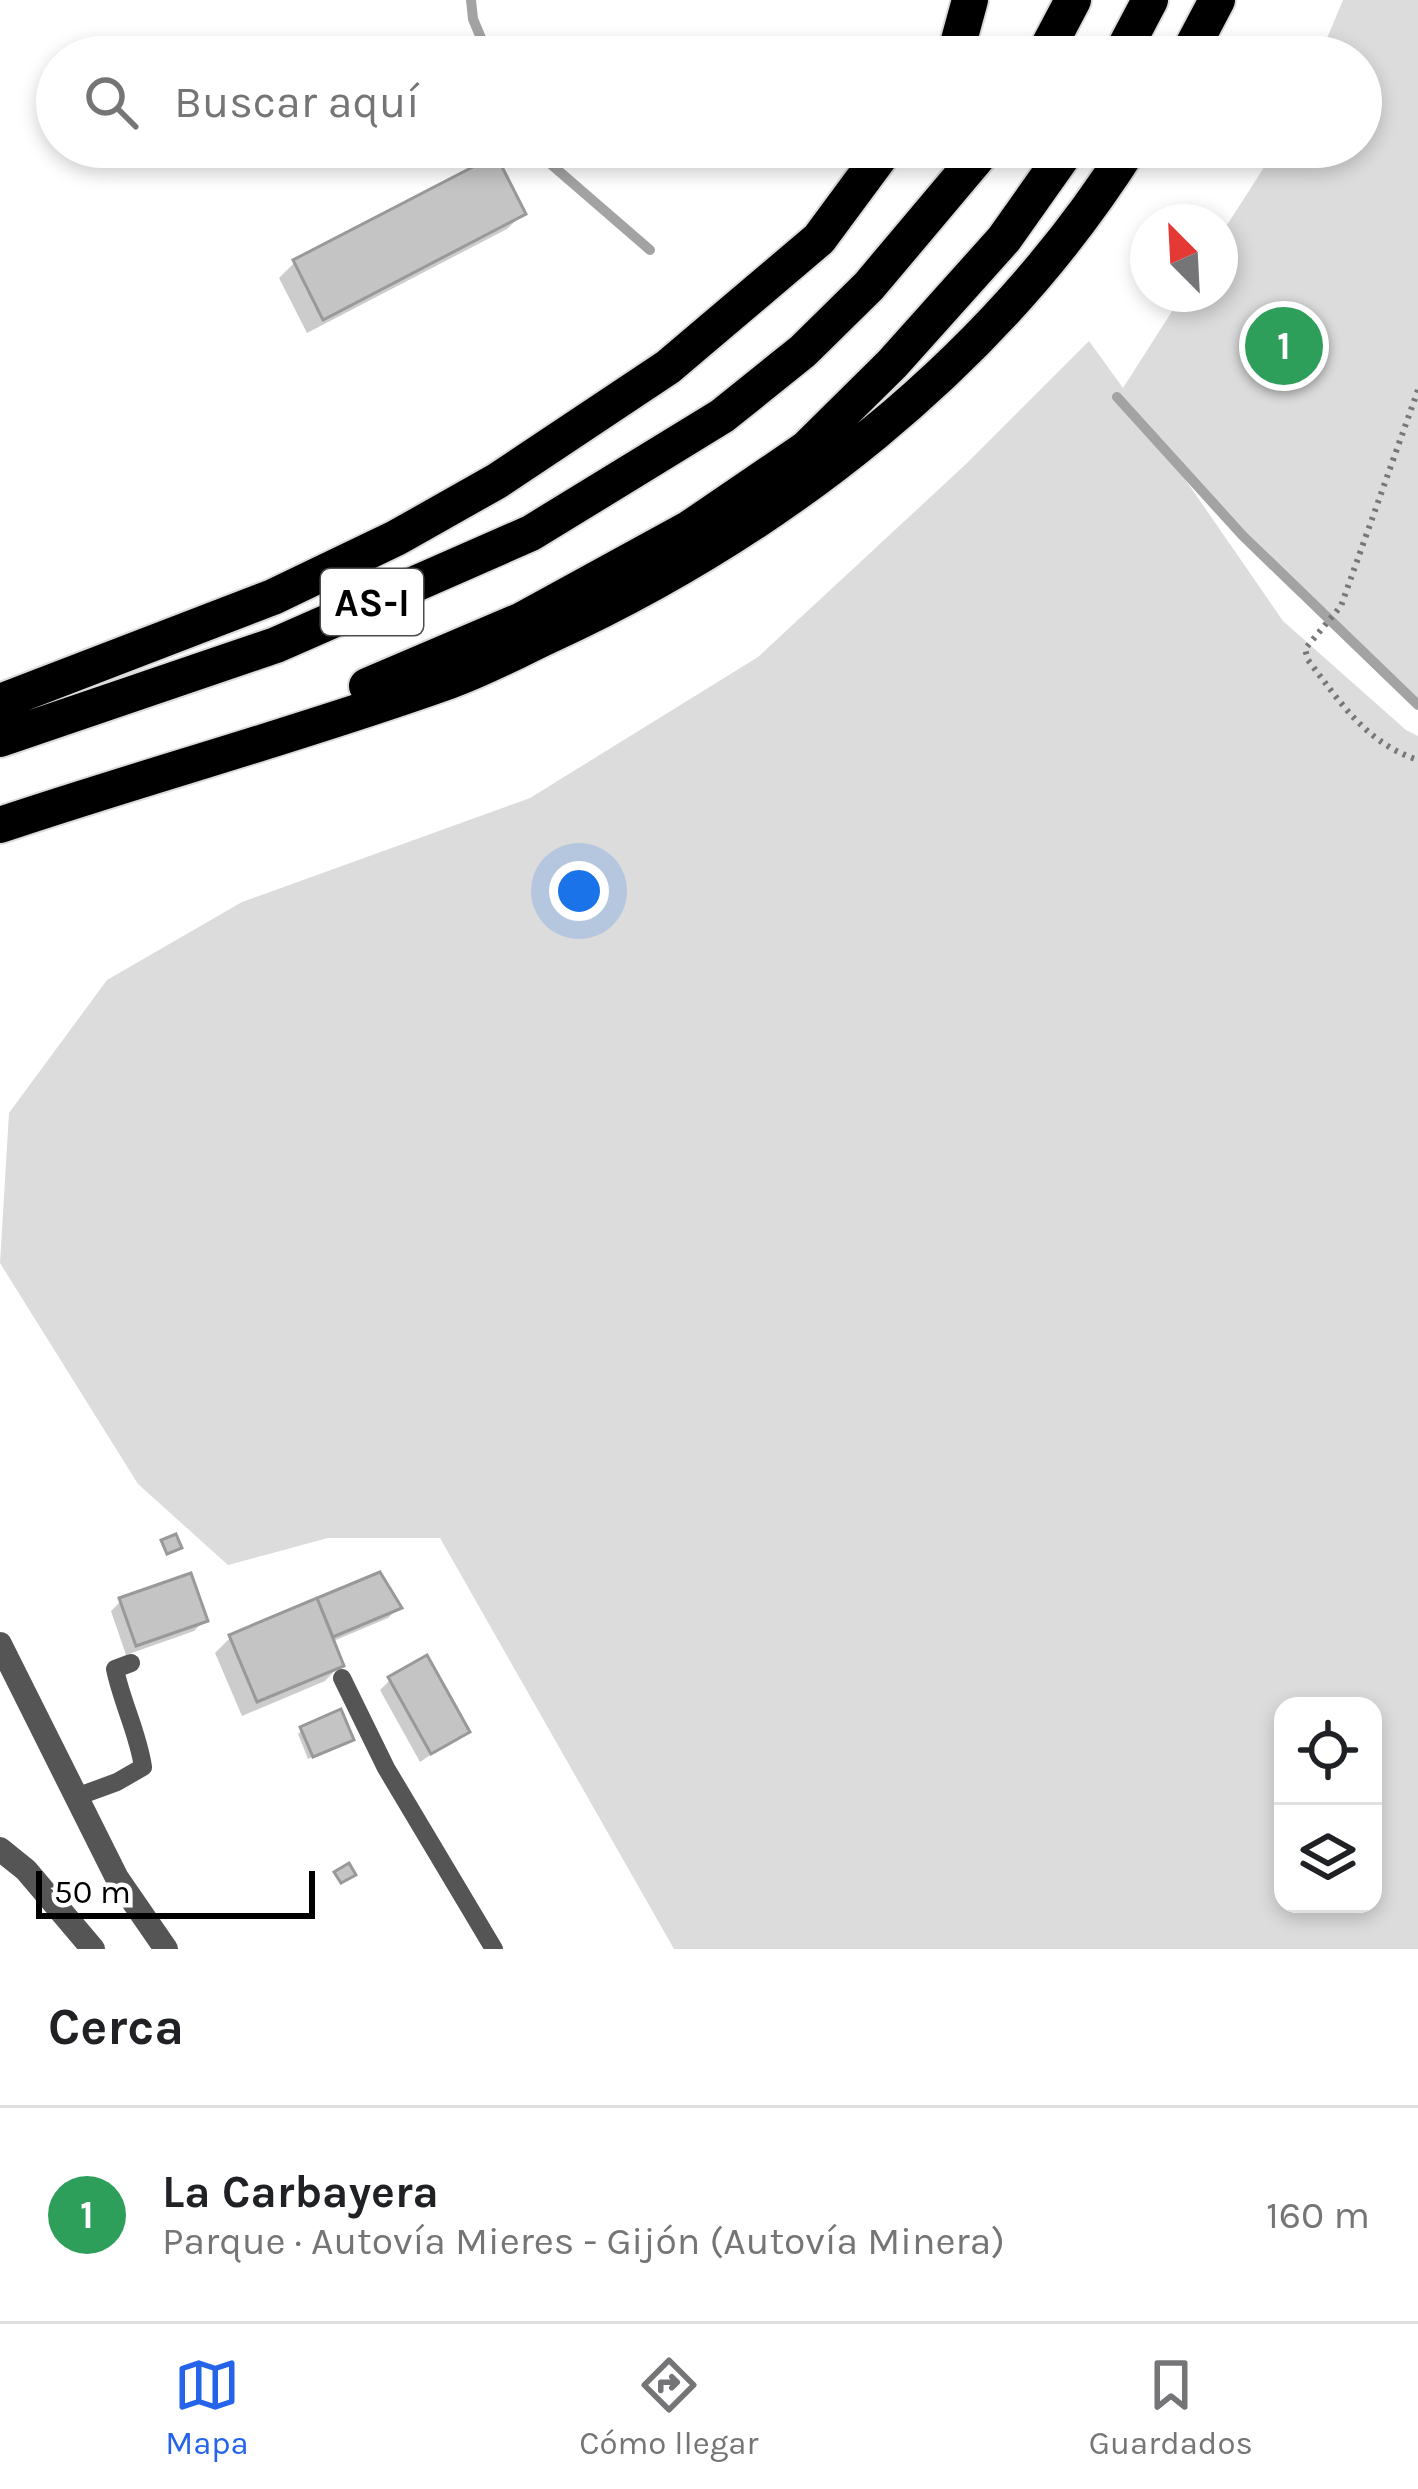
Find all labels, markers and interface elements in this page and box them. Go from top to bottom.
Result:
search box [36,36,1382,168]
icon: search [78,69,144,135]
text: Buscar aquí [174,76,420,128]
north arrow [1130,204,1238,312]
pin: 1 [1245,301,1323,391]
road number: AS-I [321,569,423,635]
your location [549,861,609,921]
map controls [1274,1697,1382,1913]
button: locate [1274,1697,1382,1805]
button: layers [1274,1805,1382,1913]
scale bar [36,1865,315,1918]
text: 50 m [54,1873,131,1911]
text: Cerca [48,1997,184,2057]
text: La Carbayera [162,2166,439,2218]
text: 1 [80,2192,94,2238]
text: 160 m [1266,2192,1370,2238]
text: Parque · Autovía Mieres - Gijón (Autovía Minera) [162,2218,1005,2264]
tab: Mapa [165,2352,249,2462]
tab: Cómo llegar [579,2352,758,2462]
tab: Guardados [1089,2352,1253,2462]

